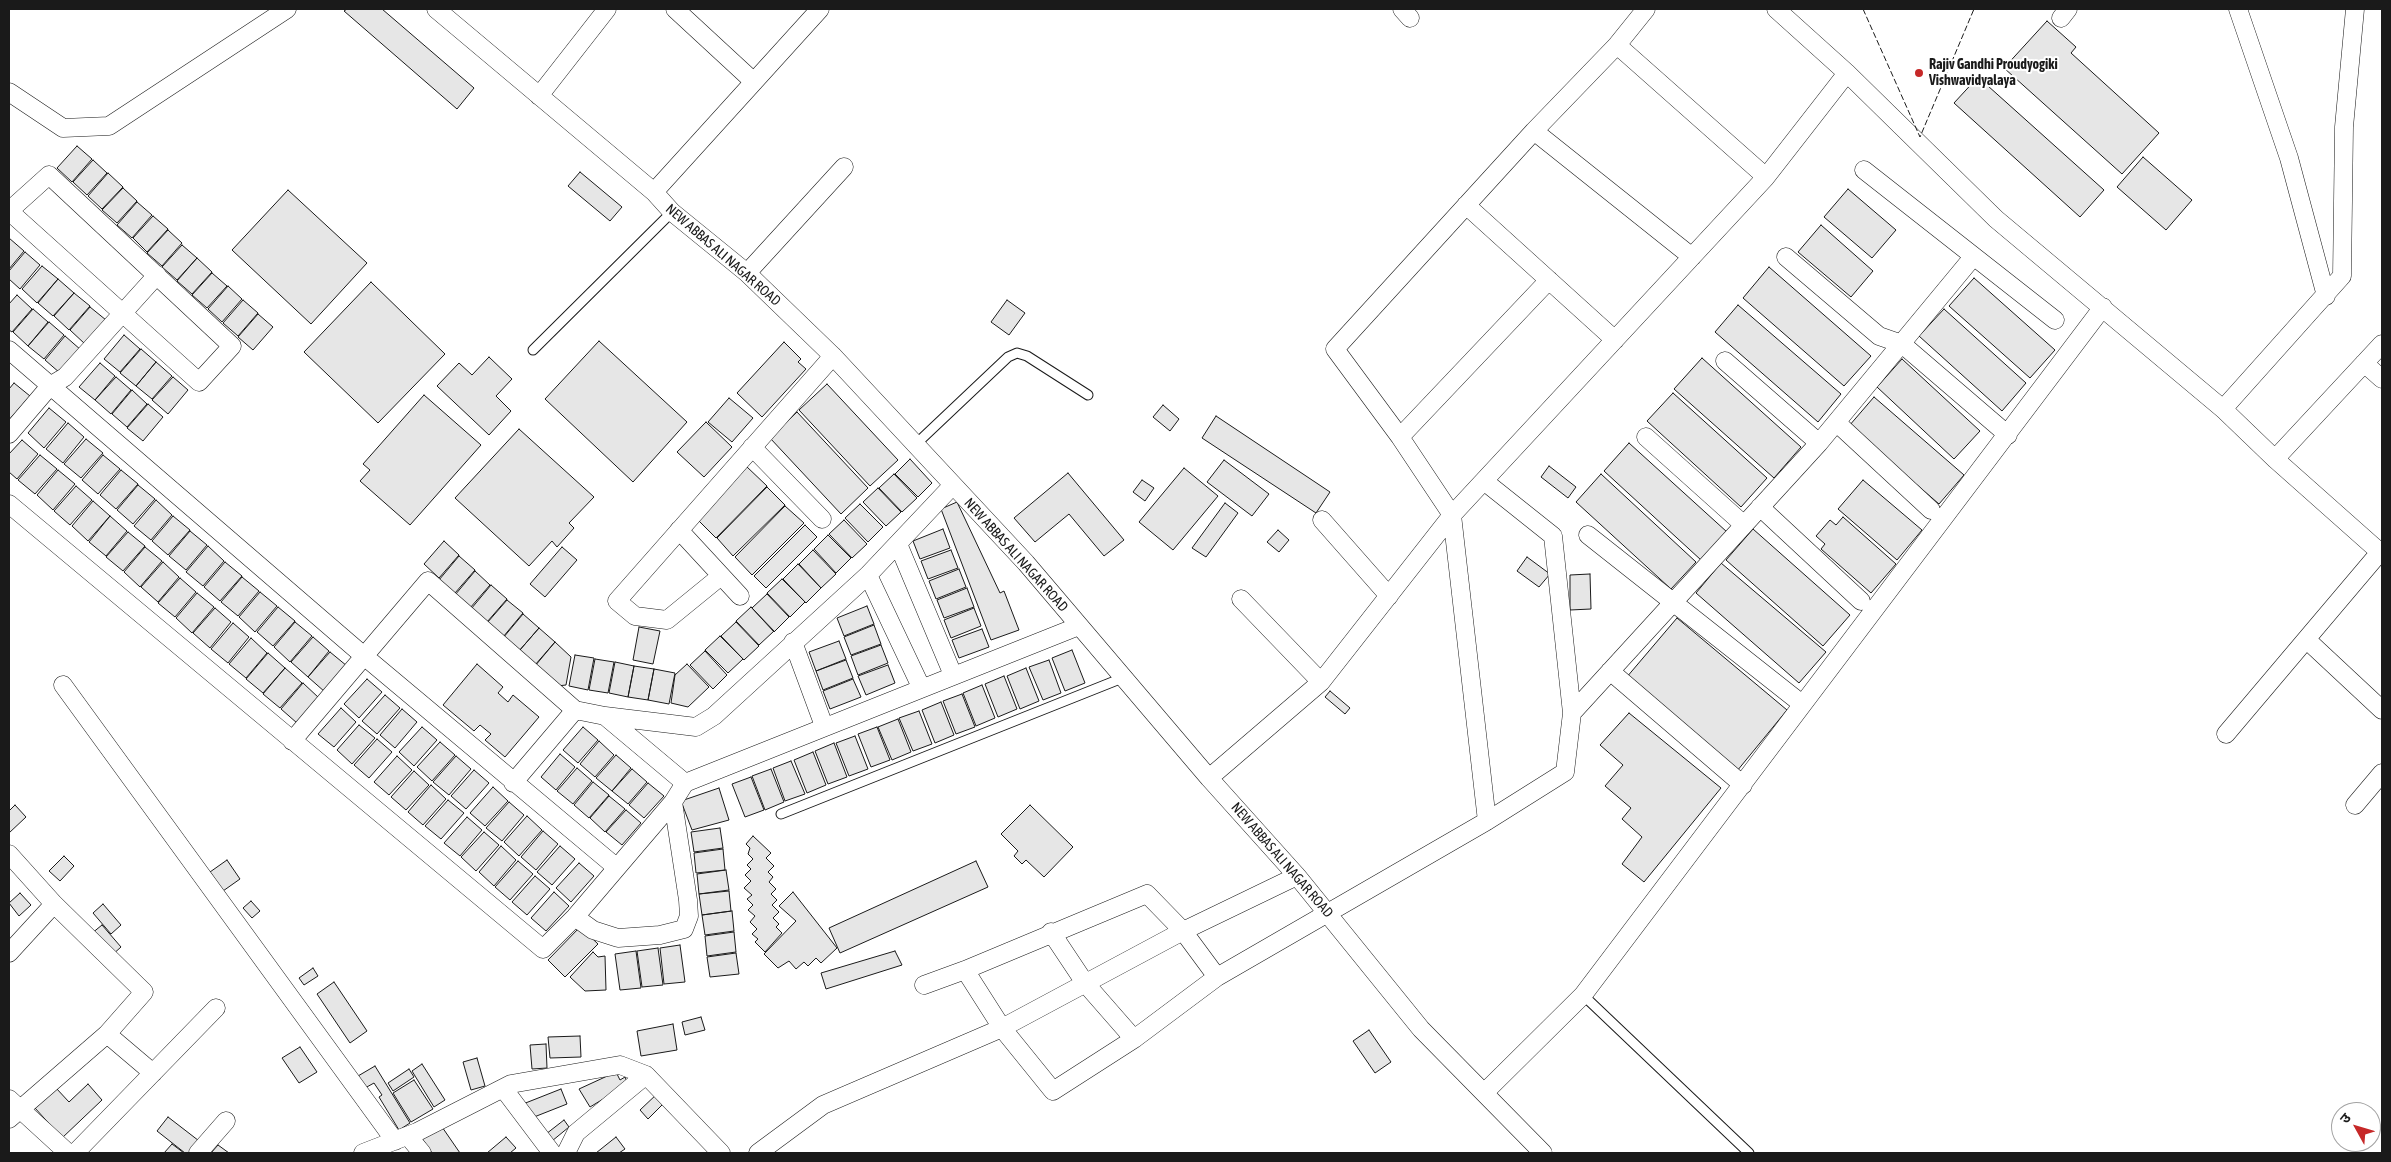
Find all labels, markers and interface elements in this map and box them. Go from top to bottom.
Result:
place label: Rajiv Gandhi Proudyogiki Vishwavidyalaya [1929,57,2058,90]
marker: Rajiv Gandhi Proudyogiki Vishwavidyalaya [1913,67,1925,79]
street label: NEW ABBAS ALI NAGAR ROAD [662,200,784,310]
street label: NEW ABBAS ALI NAGAR ROAD [961,495,1071,615]
street label: NEW ABBAS ALI NAGAR ROAD [1227,799,1337,921]
north arrow [2331,1102,2381,1152]
text: उ [2336,1110,2354,1126]

